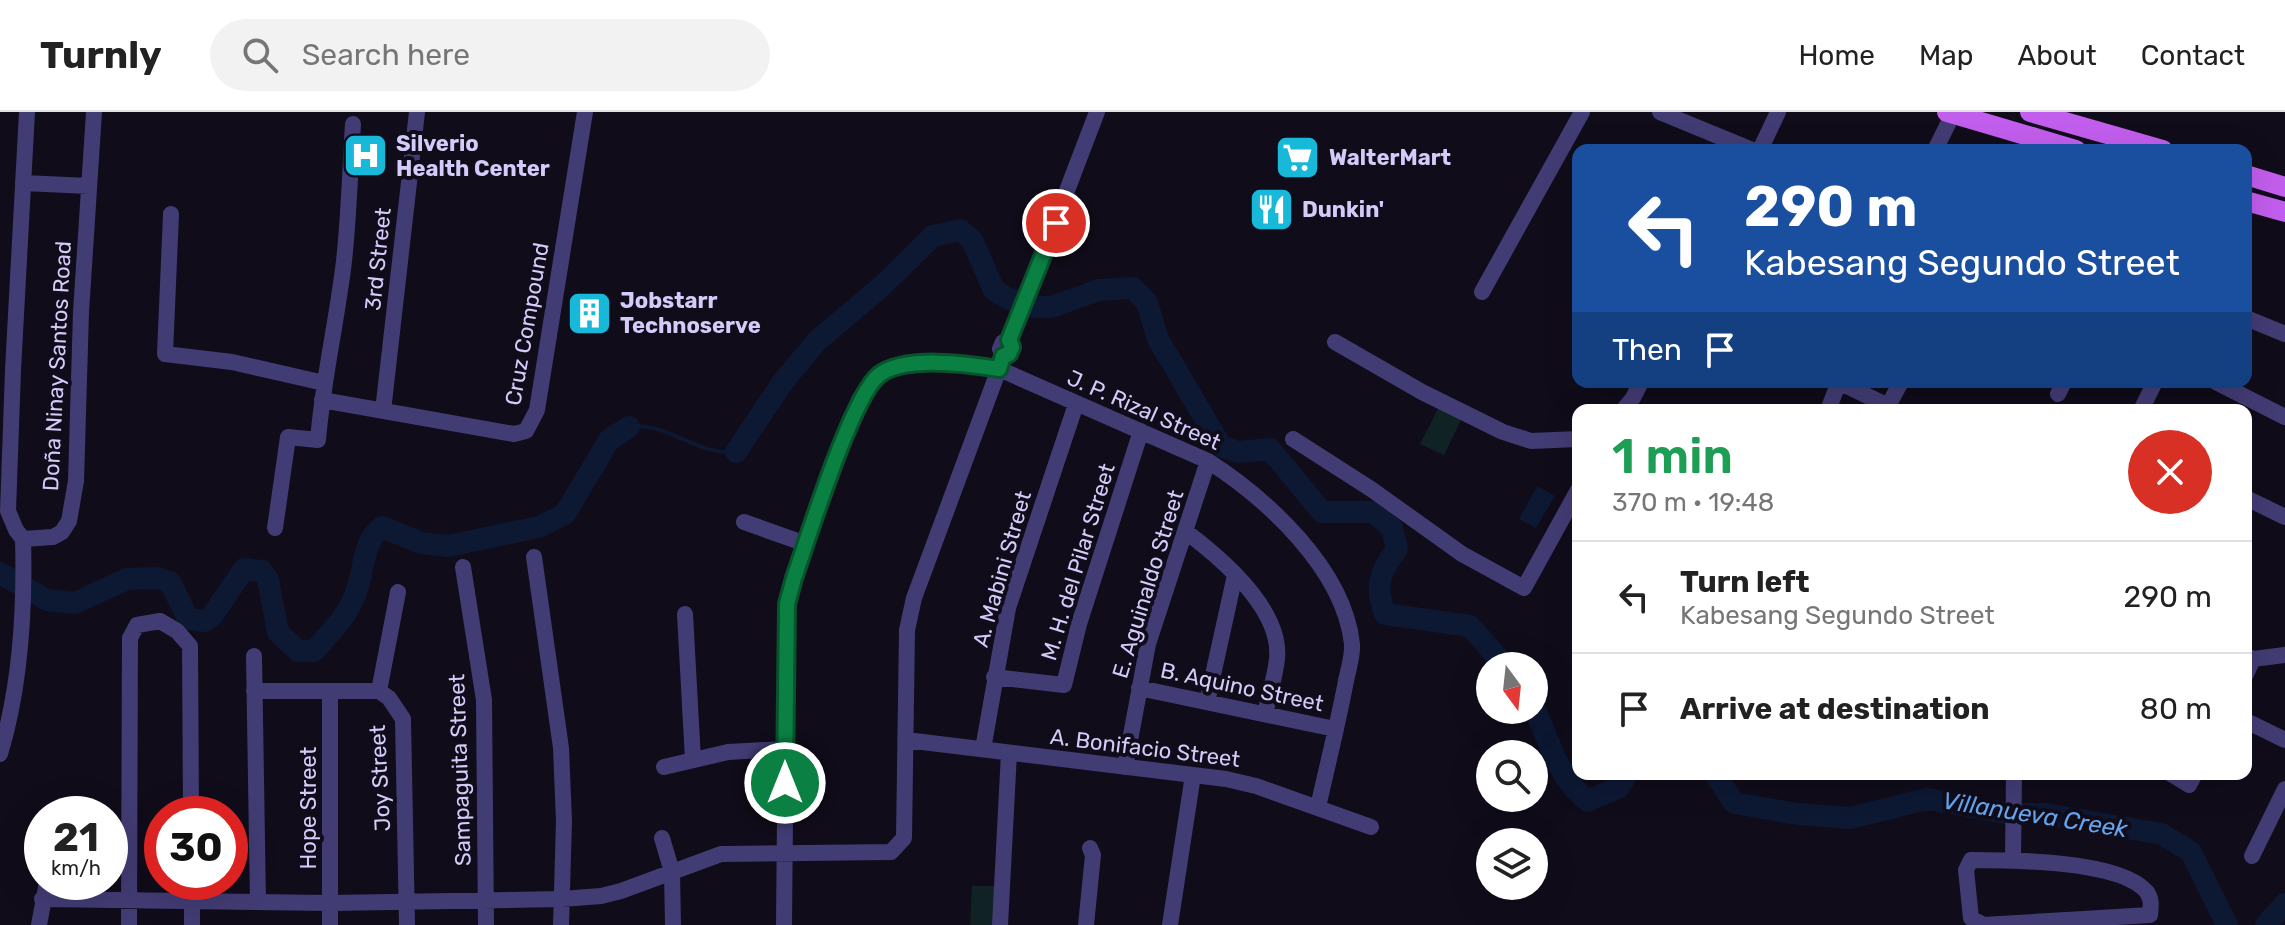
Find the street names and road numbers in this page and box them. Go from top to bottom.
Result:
street label: 3rd Street [359,206,397,312]
street label: Doña Ninay Santos Road [37,240,77,492]
street label: Cruz Compound [499,240,555,408]
street label: J. P. Rizal Street [1063,364,1225,456]
street label: M. H. del Pilar Street [1035,460,1121,664]
street label: E. Aguinaldo Street [1107,486,1190,681]
street label: A. Mabini Street [967,487,1037,650]
street label: B. Aquino Street [1158,657,1326,718]
street label: Sampaguita Street [443,673,477,866]
street label: A. Bonifacio Street [1048,723,1242,773]
street label: Joy Street [364,724,396,832]
street label: Hope Street [295,746,322,869]

